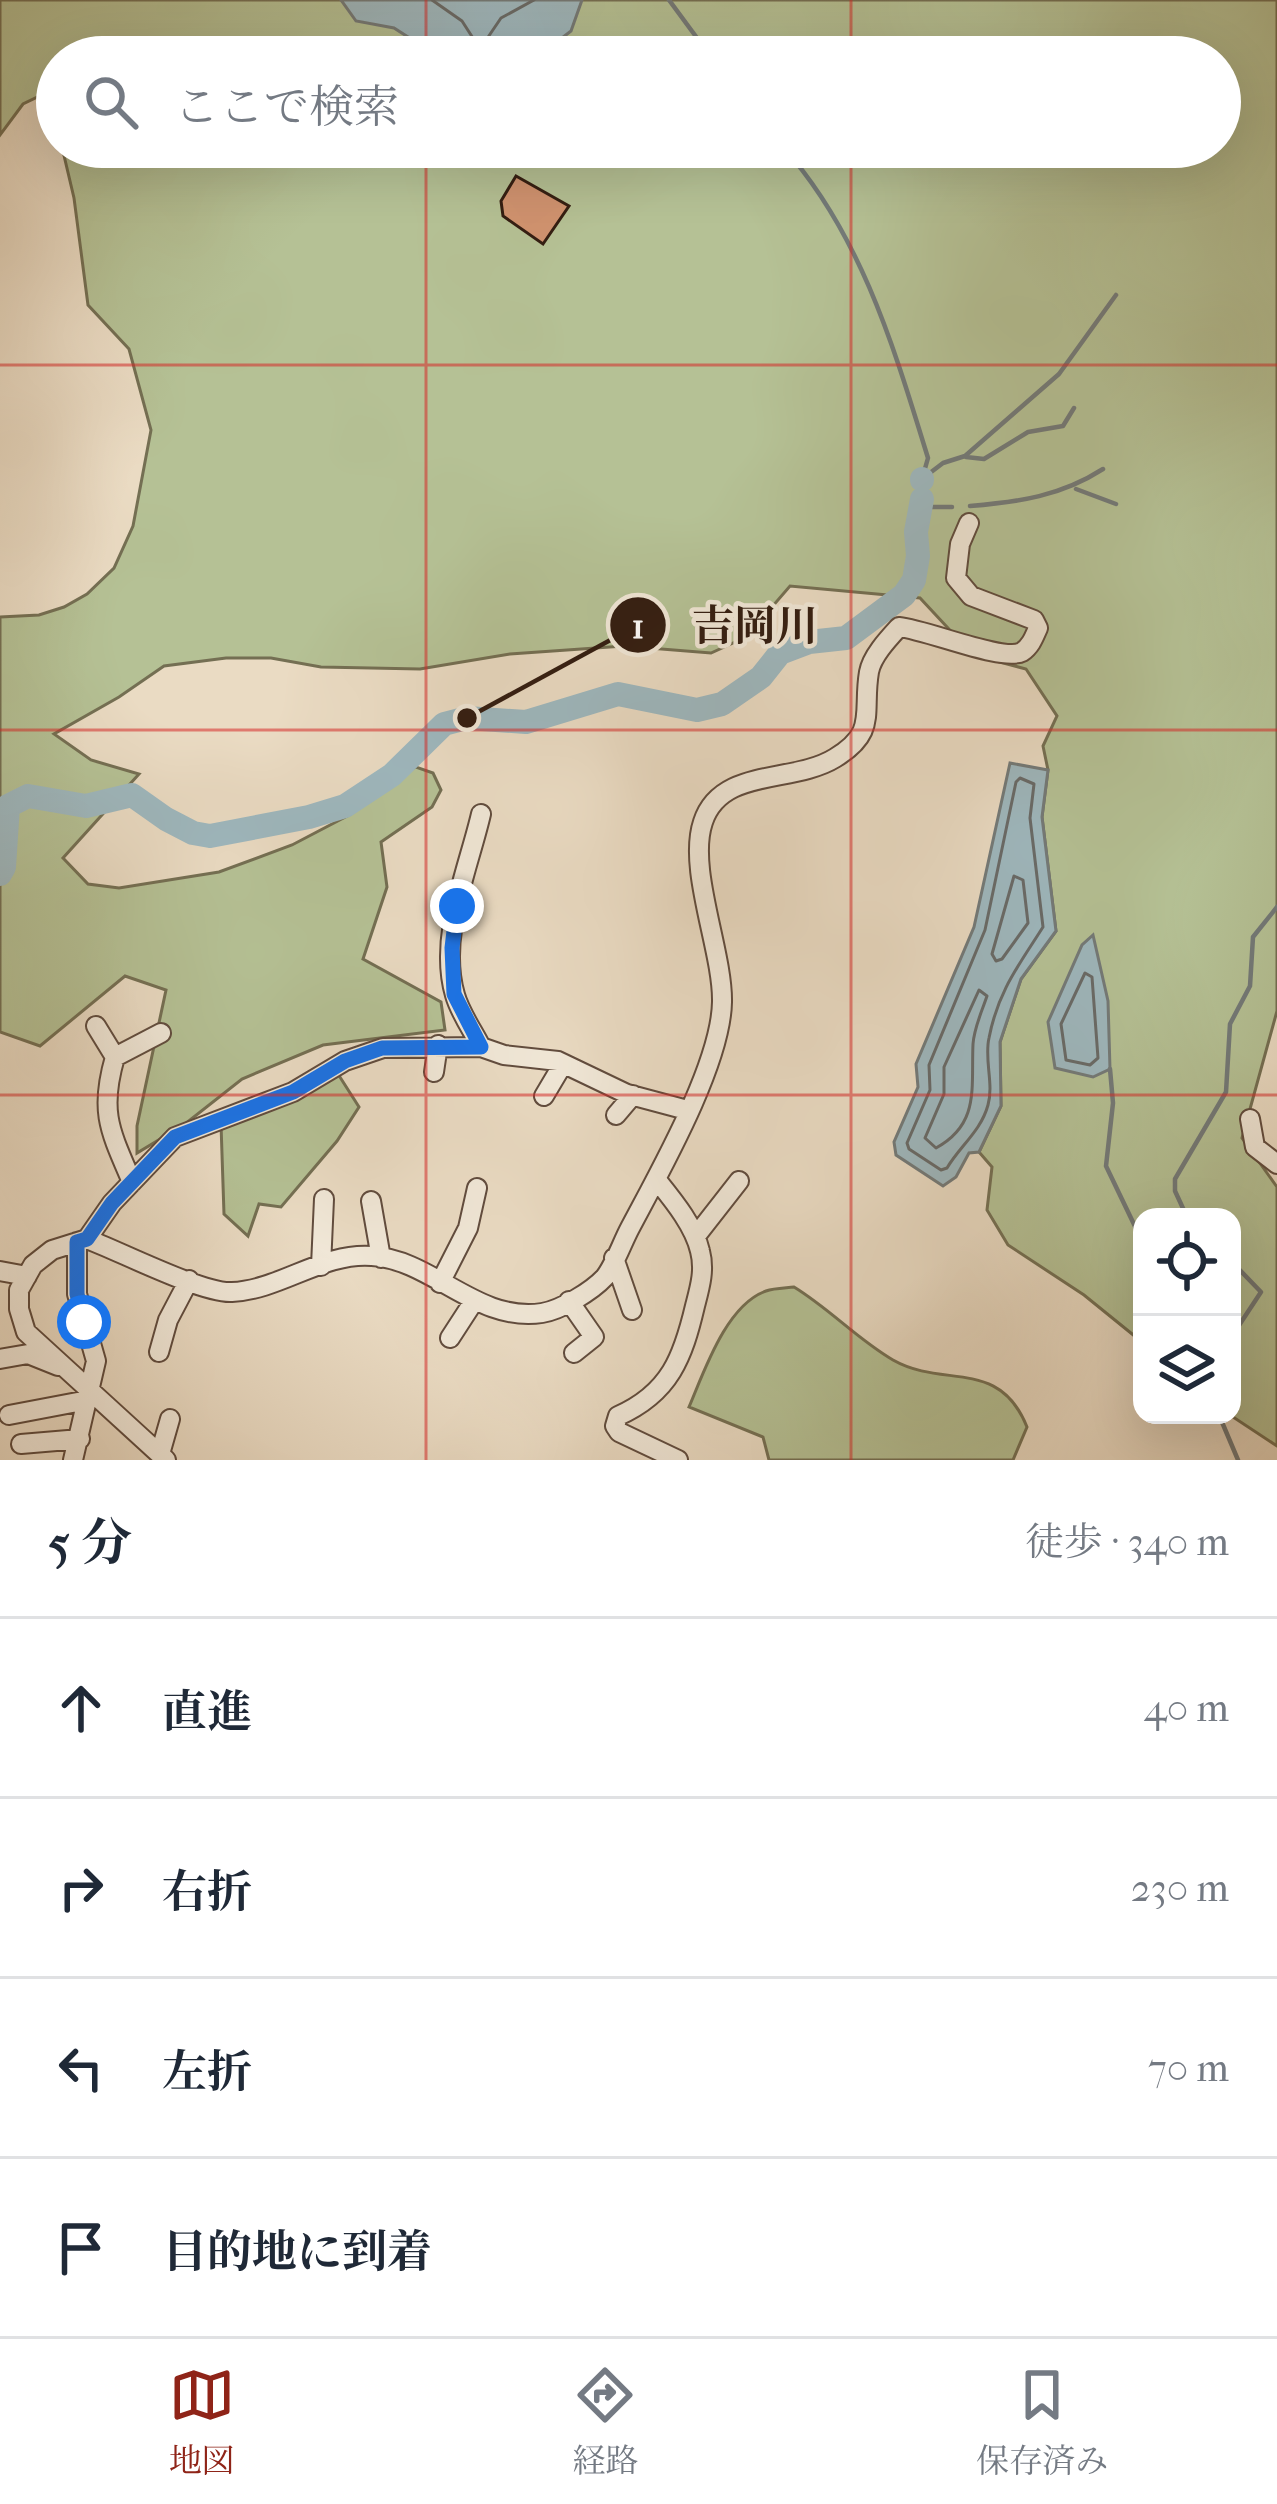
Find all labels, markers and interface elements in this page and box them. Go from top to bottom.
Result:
search box [36,36,1241,168]
icon: search [78,69,144,135]
text: ここで検索 [174,81,399,134]
callout: 吉岡川 [608,586,842,664]
text: 吉岡川 [692,602,818,651]
text: 1 [632,605,644,647]
route end [430,879,484,933]
map controls [1133,1208,1241,1424]
button: locate [1133,1208,1241,1316]
route start [57,1295,111,1349]
button: layers [1133,1316,1241,1424]
text: 5 分 [48,1513,132,1573]
text: 徒歩 · 340 m [1025,1519,1229,1565]
icon: ahead [48,1675,114,1741]
text: 40 m [1144,1685,1229,1731]
text: 直進 [162,1686,252,1739]
icon: right [48,1855,114,1921]
text: 230 m [1131,1865,1229,1911]
text: 右折 [162,1866,252,1919]
icon: left [48,2035,114,2101]
text: 70 m [1148,2045,1229,2091]
text: 左折 [162,2046,252,2099]
icon: arrive [48,2215,114,2281]
text: 目的地に到着 [162,2226,432,2279]
tab: 地図 [169,2362,235,2481]
tab: 経路 [572,2362,638,2481]
tab: 保存済み [976,2362,1108,2481]

